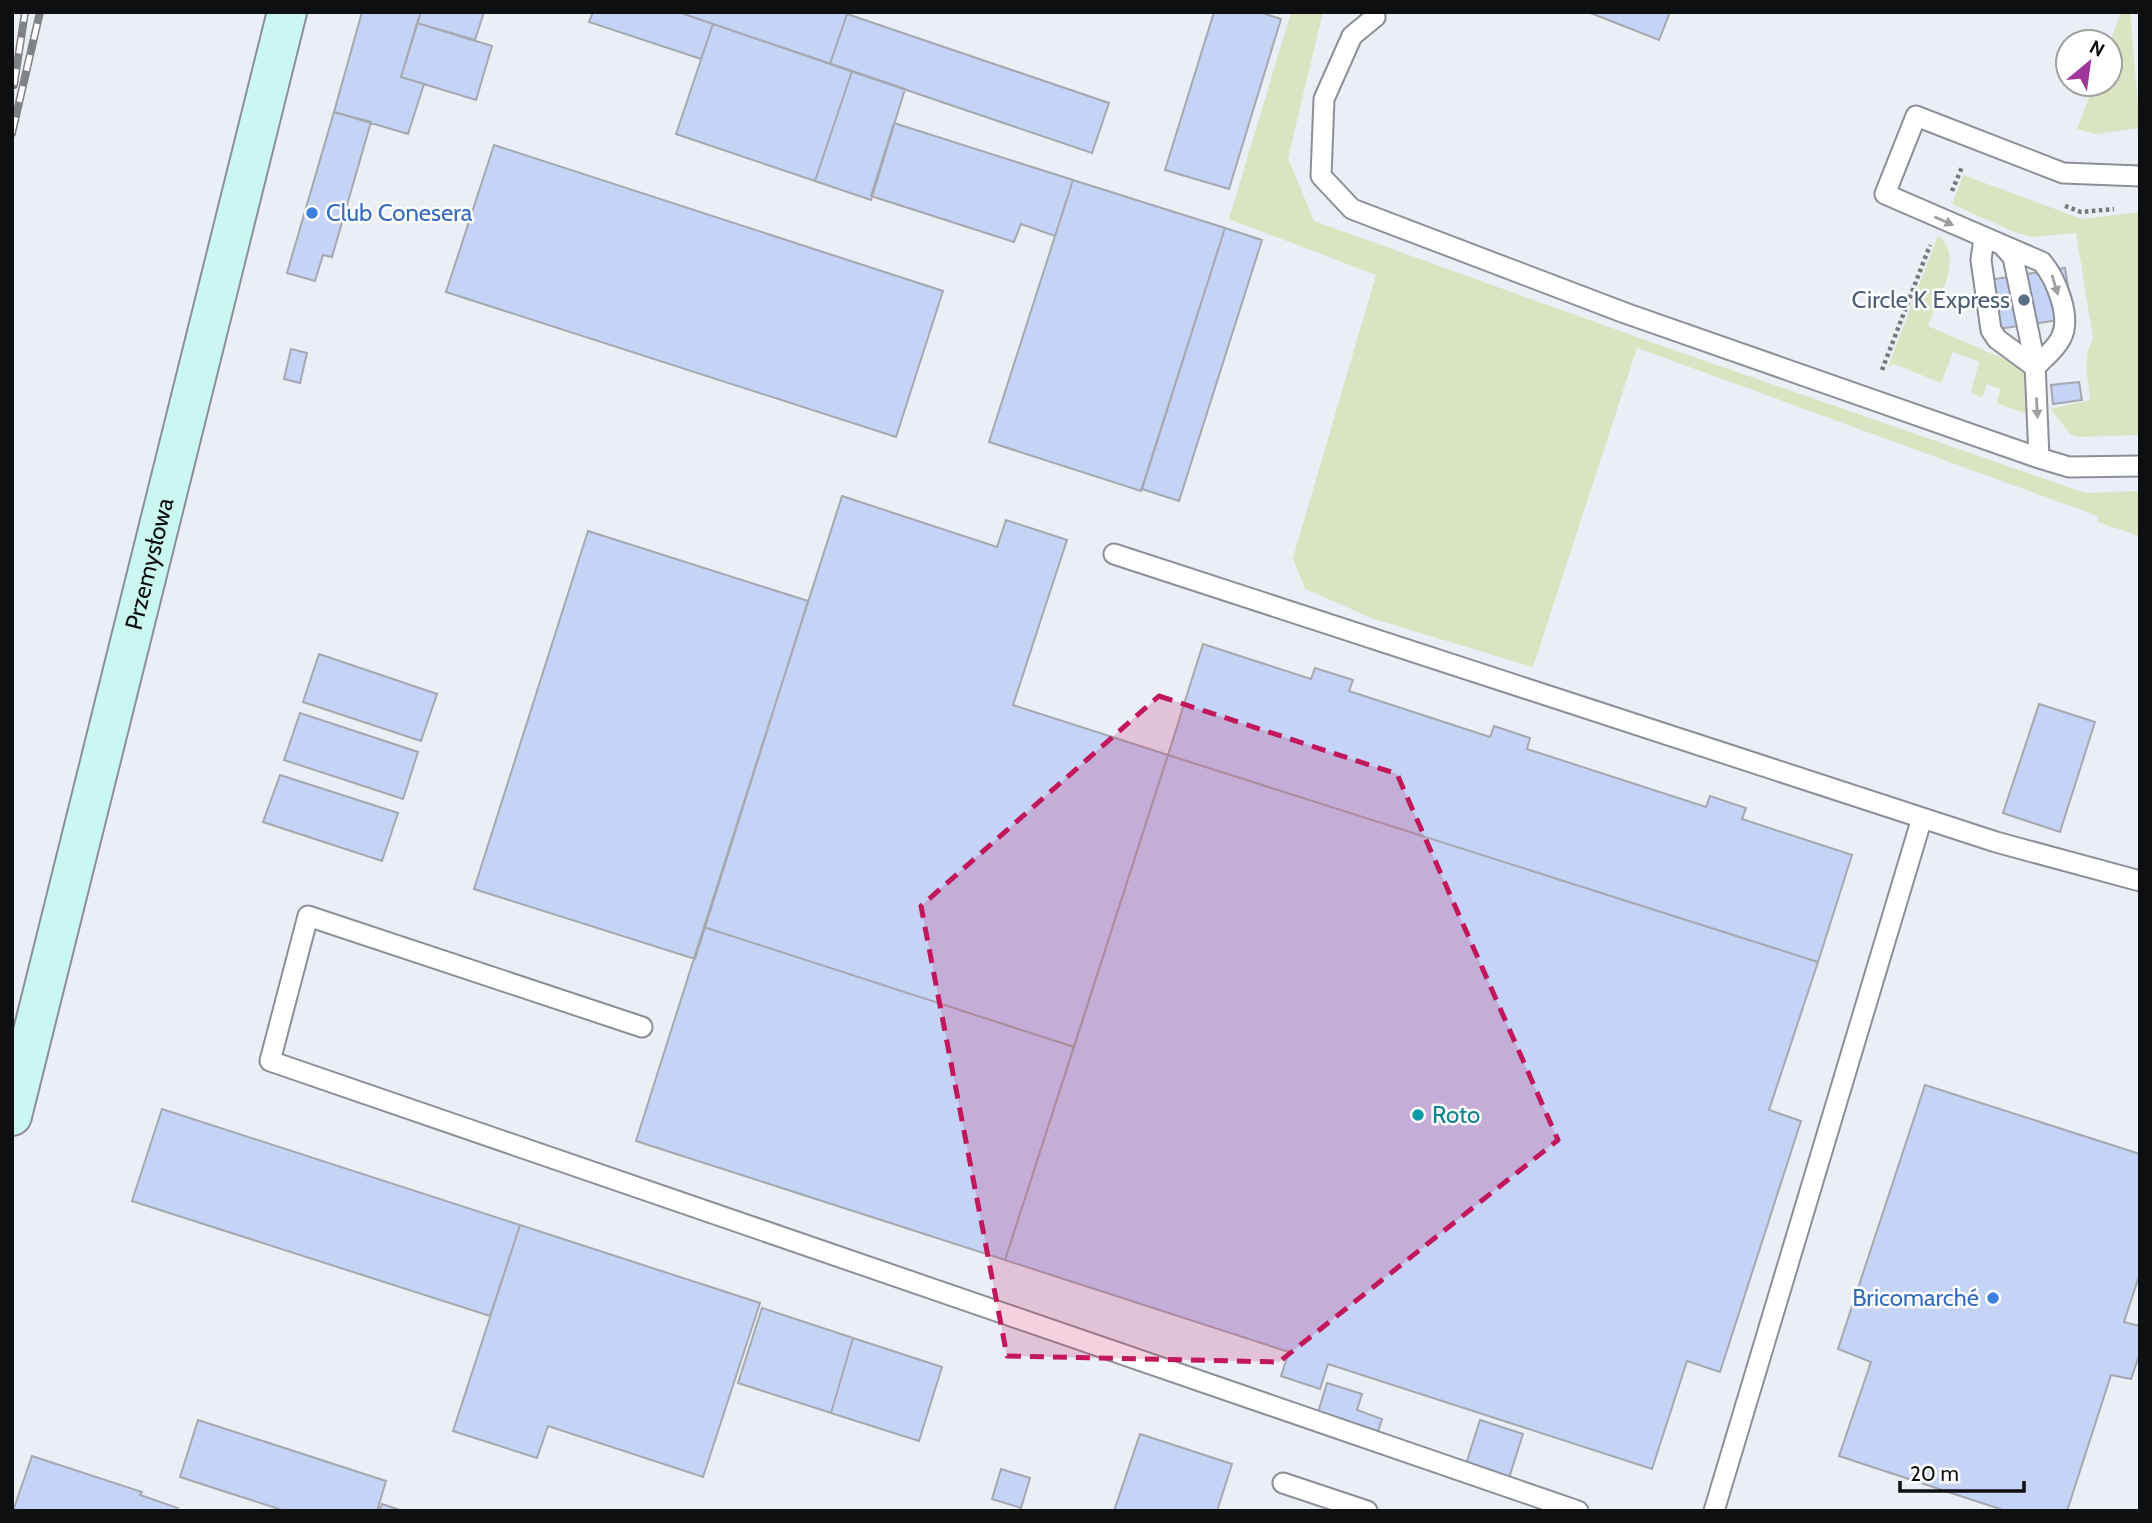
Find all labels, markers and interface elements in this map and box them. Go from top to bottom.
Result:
north arrow [2054,28,2124,98]
text: N [2086,35,2108,62]
place label: Club Conesera [326,198,473,227]
marker: Club Conesera [304,205,320,221]
one-way arrow [1934,216,1955,227]
one-way arrow [2051,275,2061,296]
place label: Circle K Express [1852,285,2010,314]
marker: Circle K Express [2016,292,2032,308]
one-way arrow [2031,397,2042,419]
street label: Przemysłowa [119,494,180,633]
place label: Roto [1432,1100,1480,1129]
marker: Roto [1410,1107,1426,1123]
place label: Bricomarché [1852,1283,1979,1312]
marker: Bricomarché [1985,1290,2001,1306]
scale bar [1900,1450,2024,1494]
text: 20 m [1910,1461,1959,1486]

